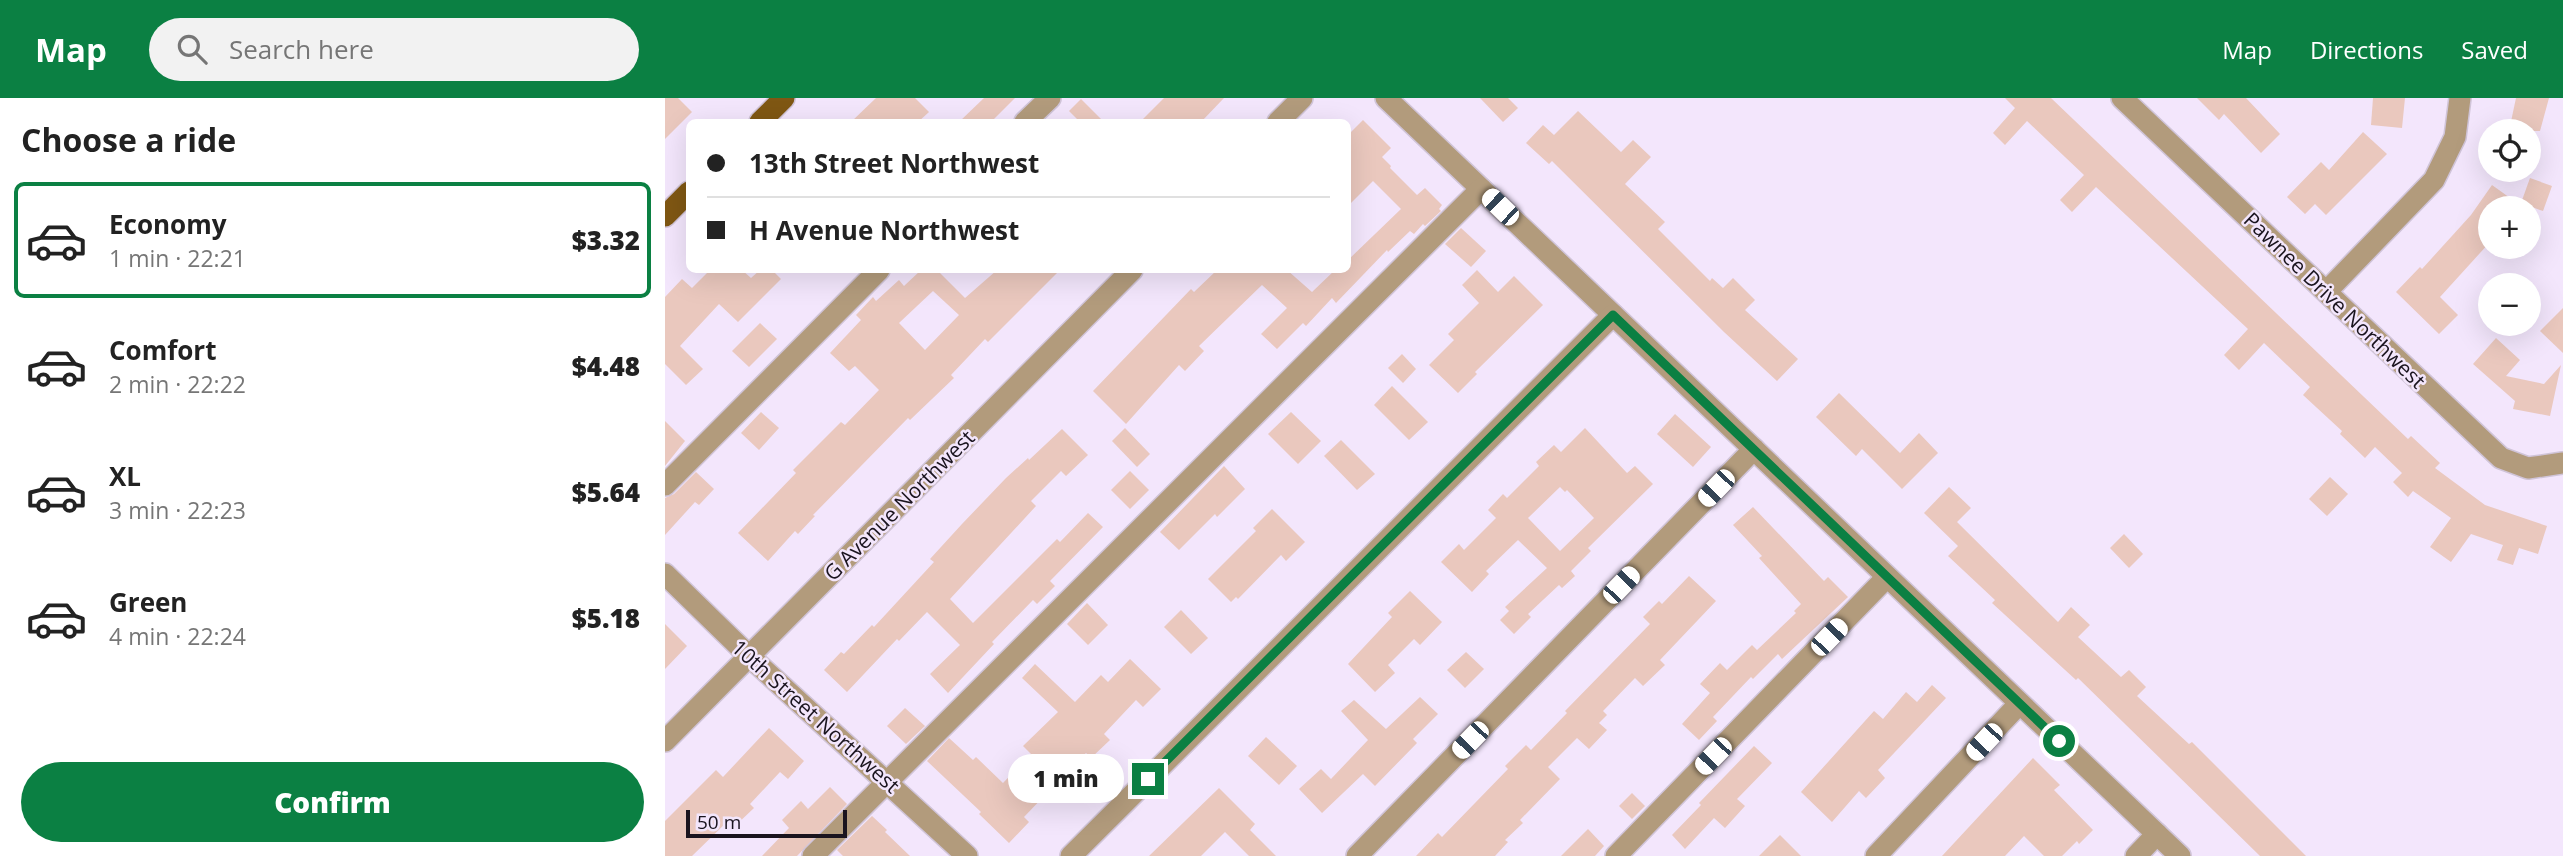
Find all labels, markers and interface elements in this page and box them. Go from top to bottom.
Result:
search box [149,18,639,81]
text: Map [35,27,107,72]
icon: search [173,30,211,68]
text: Search here [229,31,374,67]
text: Map [2222,33,2272,66]
text: Directions [2310,33,2423,66]
text: Saved [2461,33,2528,66]
text: Choose a ride [21,118,236,161]
map controls [2478,119,2541,336]
button: locate [2478,119,2541,182]
text: 13th Street Northwest [749,145,1039,181]
car [1478,185,1523,229]
button: + [2478,196,2541,259]
text: Economy [109,206,227,242]
street label: Pawnee Drive Northwest [2238,206,2432,394]
icon: car [25,209,88,272]
text: H Avenue Northwest [749,212,1019,248]
text: $3.32 [572,222,640,258]
text: 1 min · 22:21 [109,242,246,274]
button: − [2478,273,2541,336]
text: Comfort [109,332,216,368]
icon: car [25,335,88,398]
text: $4.48 [572,348,640,384]
text: 2 min · 22:22 [109,368,246,400]
street label: G Avenue Northwest [818,424,980,586]
text: XL [109,458,141,494]
icon: car [25,461,88,524]
car [1694,466,1739,510]
text: $5.64 [572,474,640,510]
text: 3 min · 22:23 [109,494,246,526]
car [1599,563,1644,607]
text: Green [109,584,187,620]
icon: car [25,587,88,650]
text: $5.18 [572,600,640,636]
car [1807,615,1852,659]
text: 4 min · 22:24 [109,620,246,652]
street label: 10th Street Northwest [726,633,906,799]
car [1448,718,1493,762]
car [1962,719,2007,765]
route start [2043,725,2075,757]
car [1691,734,1736,778]
callout: 1 min [1008,754,1123,804]
button: Confirm [21,762,644,842]
text: 1 min [1033,762,1099,794]
route end [1132,763,1164,795]
scale bar [686,807,847,839]
text: 50 m [697,809,741,835]

